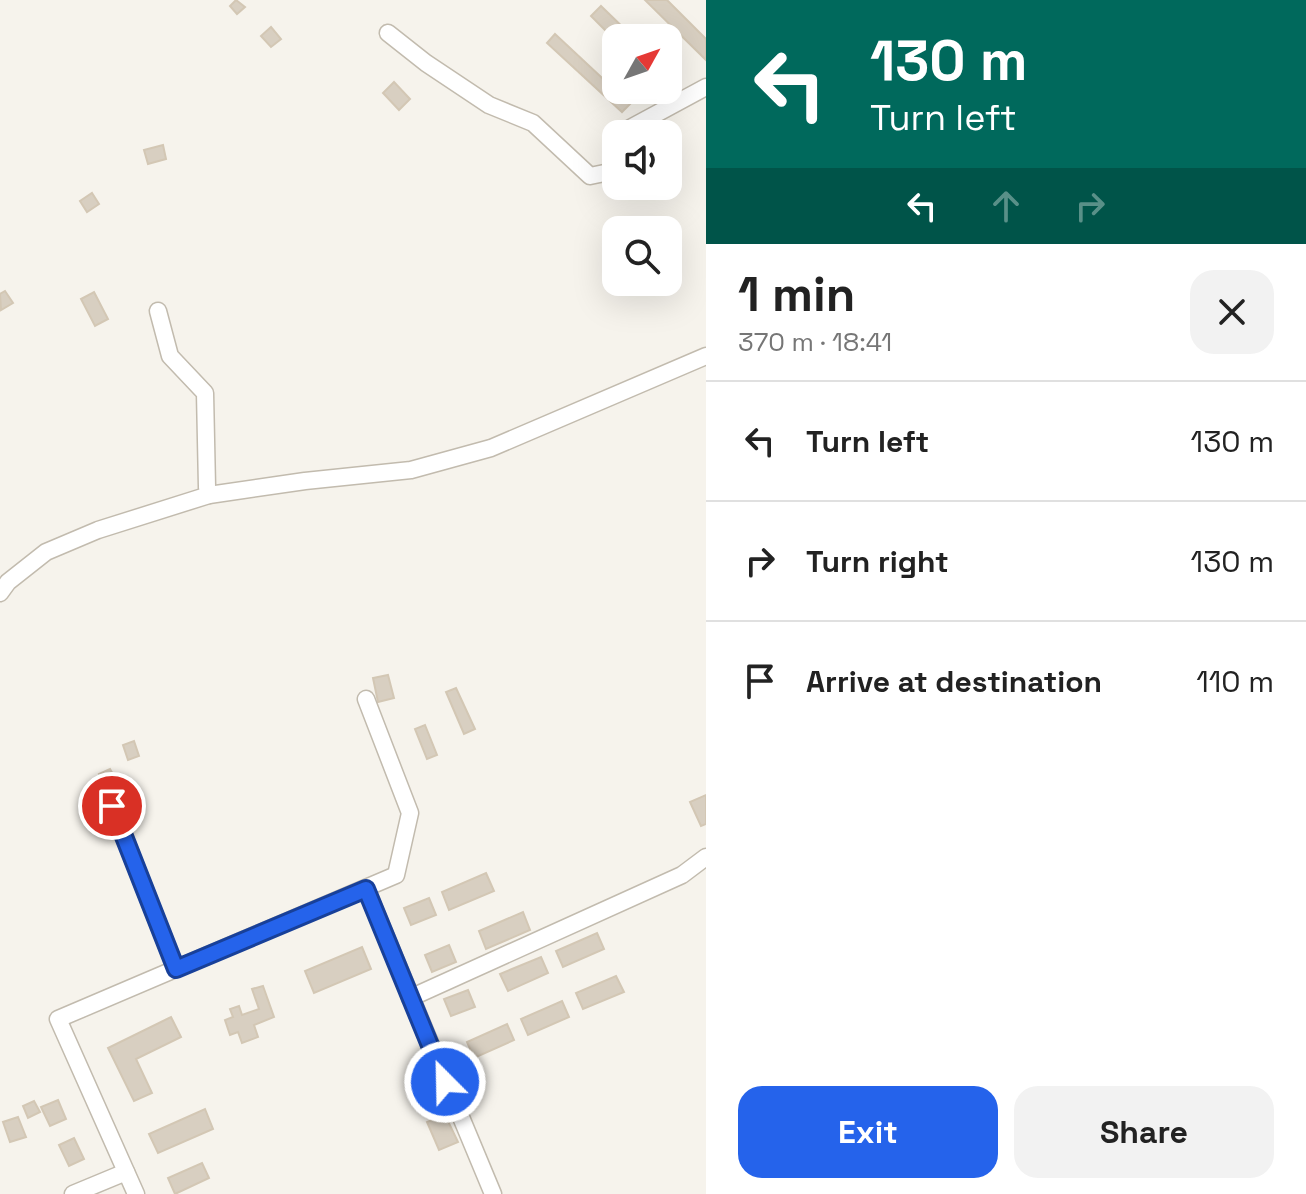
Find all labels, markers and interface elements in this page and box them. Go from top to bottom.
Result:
north arrow [602,24,682,104]
map controls [602,24,682,296]
text: 130 m [870,25,1028,96]
icon: left [738,32,842,136]
text: Turn left [870,95,1017,141]
button: sound [602,120,682,200]
icon: left [900,184,944,228]
icon: ahead [984,184,1028,228]
icon: right [1068,184,1112,228]
button: search [602,216,682,296]
text: 1 min [738,264,855,325]
button: close [1190,270,1274,354]
text: 370 m · 18:41 [738,325,892,359]
icon: left [738,419,782,463]
text: Turn left [806,422,929,461]
text: 130 m [1191,422,1274,461]
icon: right [738,539,782,583]
text: Turn right [806,542,949,581]
text: 130 m [1191,542,1274,581]
icon: arrive [738,659,782,703]
text: Arrive at destination [806,662,1102,701]
text: 110 m [1196,662,1274,701]
pin [78,772,146,840]
icon: arrive [90,784,134,828]
position arrow [403,1040,487,1124]
button: Exit [738,1086,998,1178]
button: Share [1014,1086,1274,1178]

